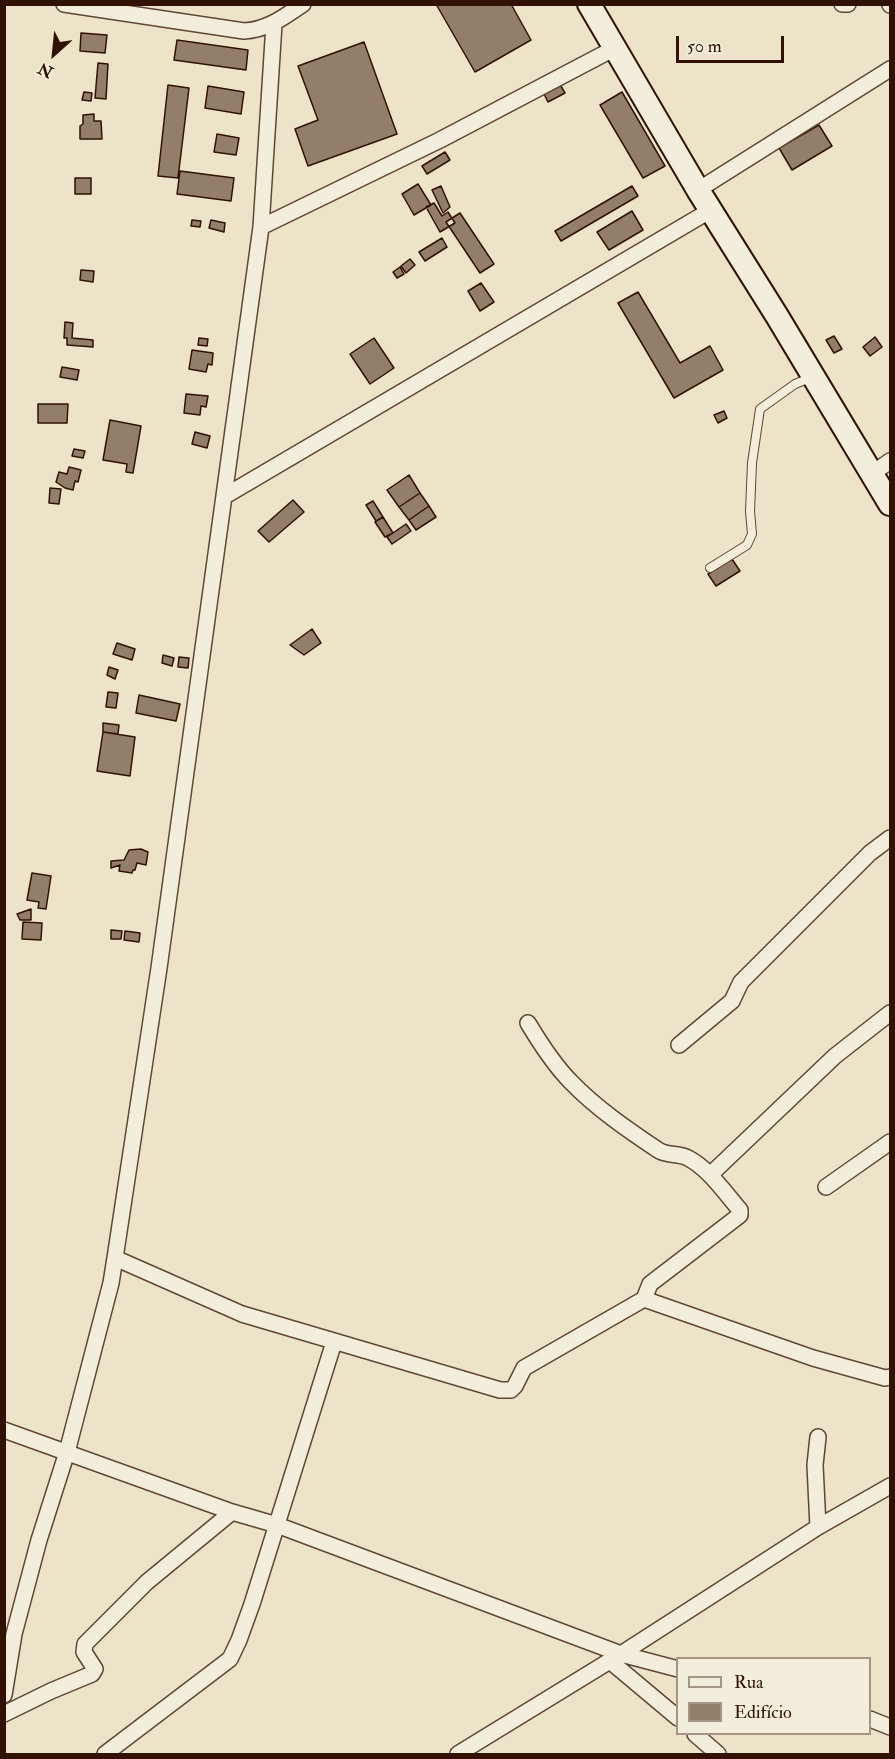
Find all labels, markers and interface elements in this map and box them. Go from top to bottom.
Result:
north arrow [24,24,84,84]
scale bar [679,24,787,62]
text: 50 m [687,35,722,58]
text: N [35,58,57,82]
legend [676,1657,871,1735]
text: Rua [734,1671,763,1694]
text: Edifício [734,1701,792,1724]

